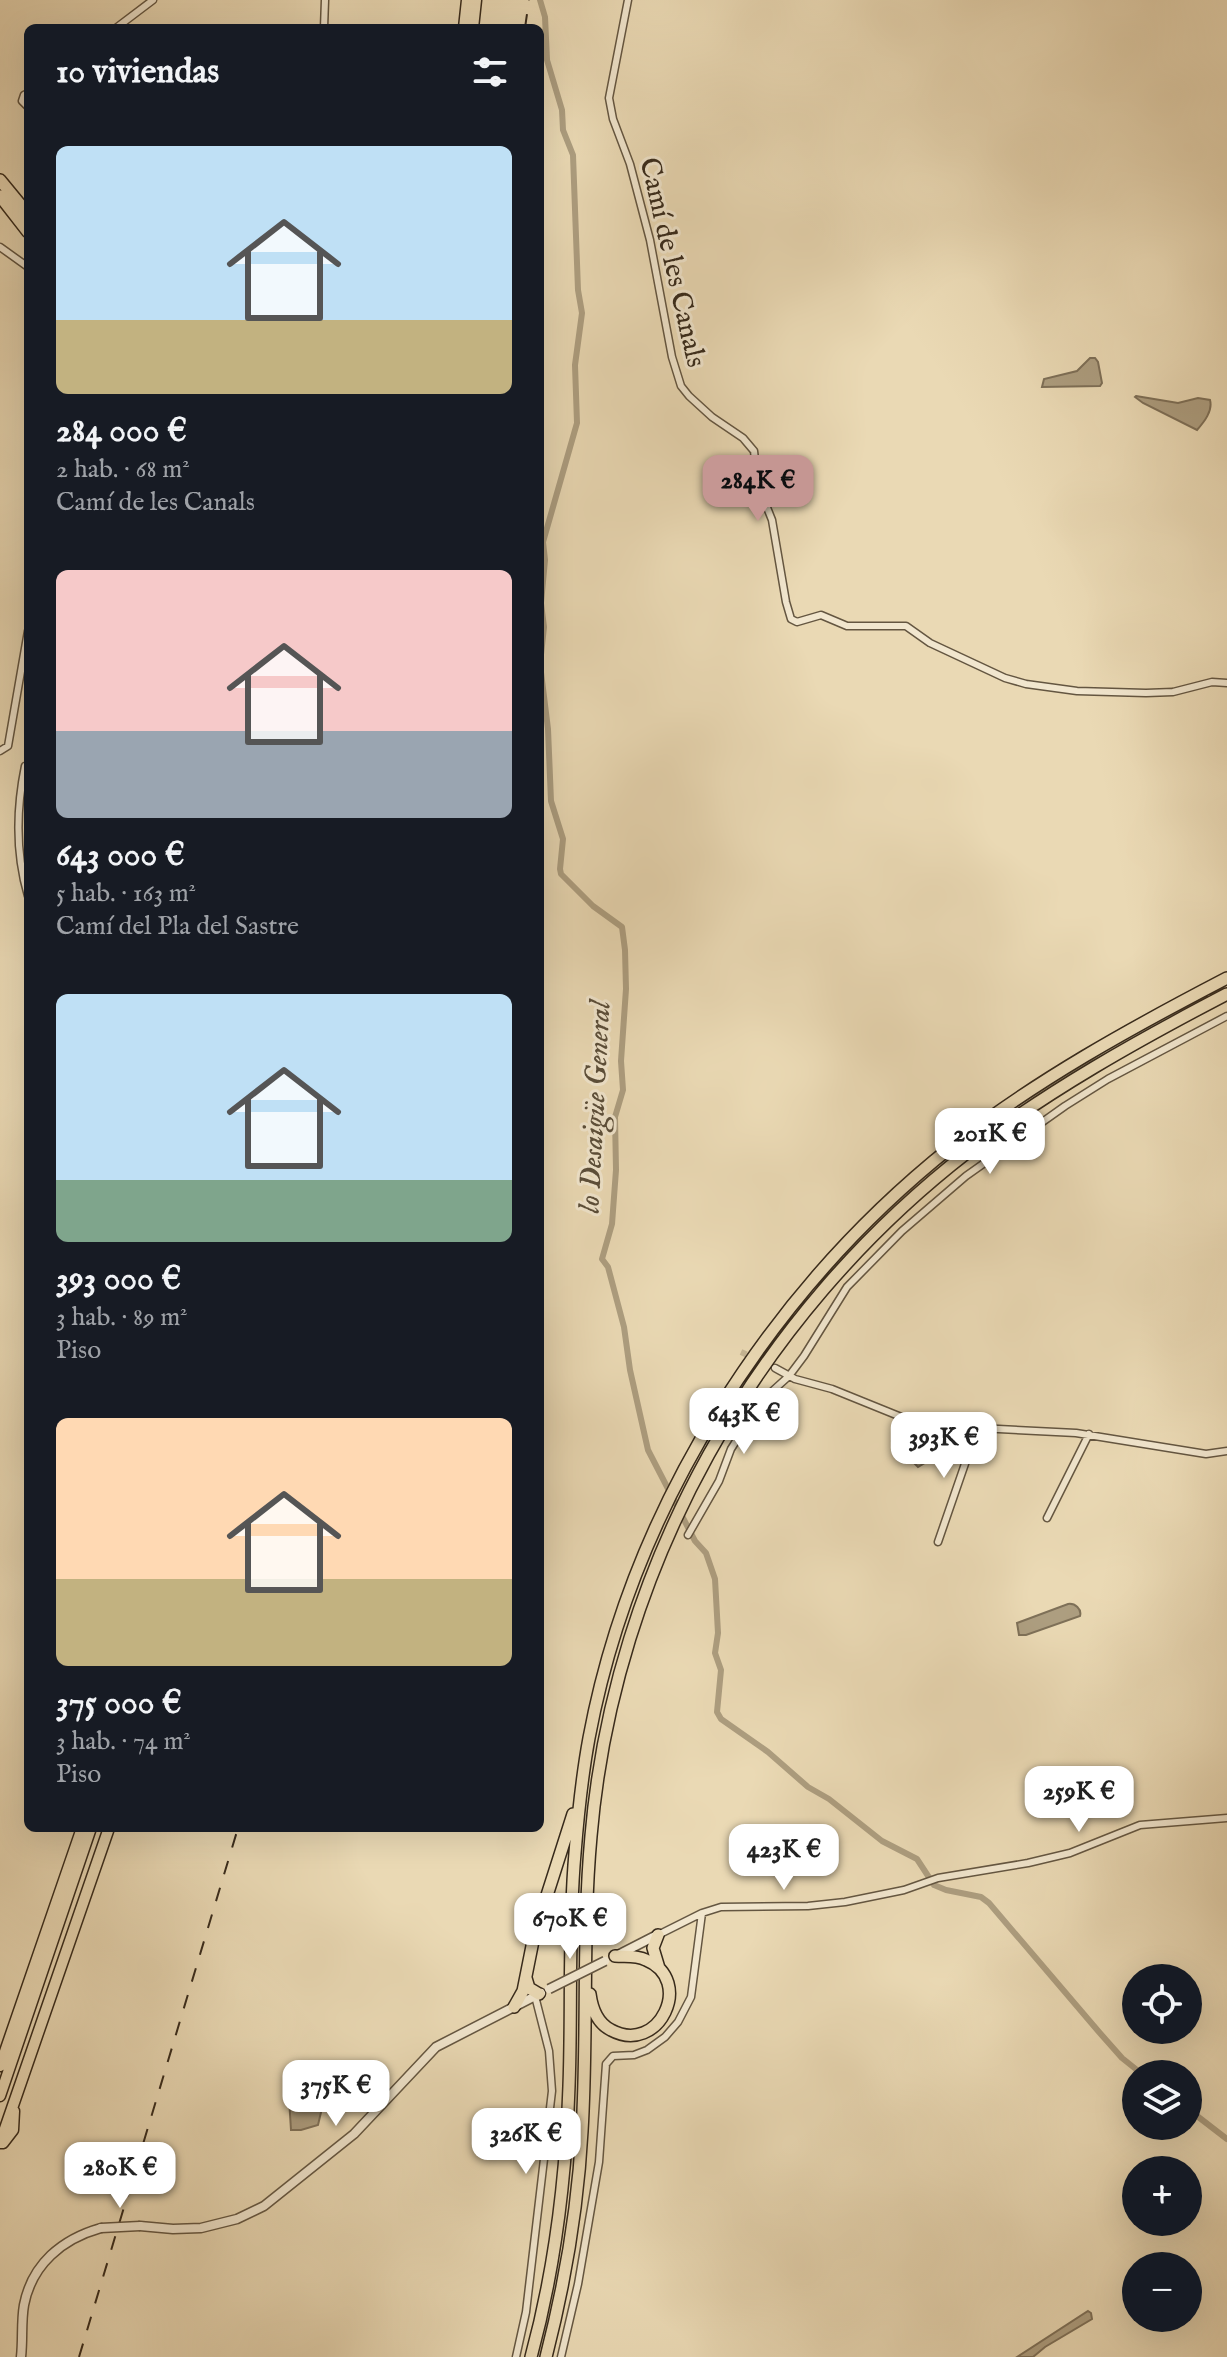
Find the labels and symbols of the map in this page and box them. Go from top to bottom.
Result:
street label: Camí de les Canals [630,154,713,371]
pin: 284K € [693,455,823,523]
water label: lo Desaigüe General [571,997,621,1214]
pin: 201K € [925,1108,1055,1176]
pin: 643K € [679,1388,809,1456]
pin: 393K € [879,1412,1009,1480]
pin: 259K € [1014,1766,1144,1834]
pin: 423K € [719,1824,849,1892]
pin: 670K € [505,1893,635,1961]
pin: 375K € [271,2060,401,2128]
pin: 326K € [461,2108,591,2176]
pin: 280K € [55,2142,185,2210]

